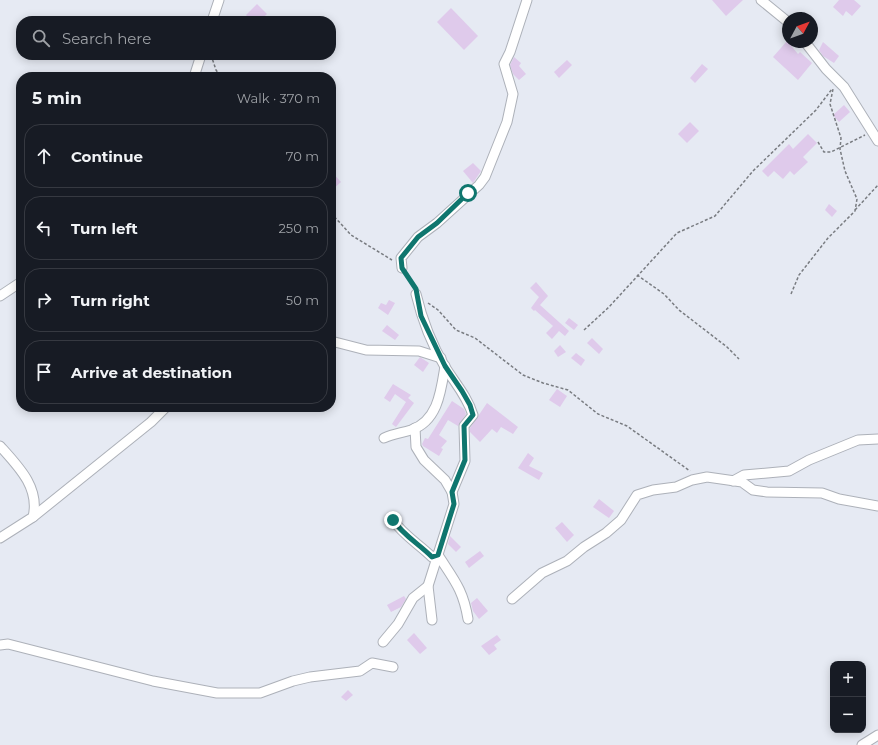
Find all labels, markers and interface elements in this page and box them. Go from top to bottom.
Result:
north arrow [782,12,818,48]
search box [16,16,336,60]
icon: search [30,27,52,49]
text: Search here [62,29,151,48]
text: 5 min [32,88,82,108]
text: Walk · 370 m [237,90,320,106]
icon: ahead [33,145,55,167]
text: Continue [71,147,143,166]
text: 70 m [286,148,319,164]
route start [459,184,477,202]
icon: left [33,217,55,239]
text: Turn left [71,219,138,238]
text: 250 m [278,220,319,236]
icon: right [33,289,55,311]
text: Turn right [71,291,150,310]
text: 50 m [286,292,319,308]
icon: arrive [33,361,55,383]
text: Arrive at destination [71,363,232,382]
route end [384,511,402,529]
map controls [830,661,866,733]
button: + [830,661,866,697]
button: − [830,697,866,733]

